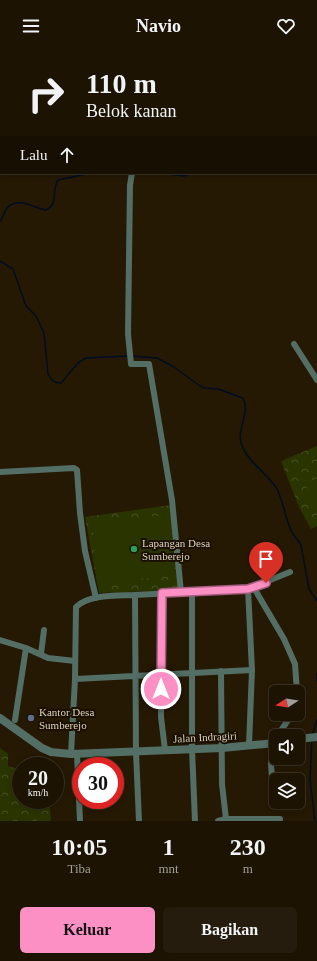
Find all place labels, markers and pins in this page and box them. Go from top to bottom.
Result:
place label: Lapangan Desa Sumberejo [142,537,210,562]
pin [249,542,283,583]
marker: Lapangan Desa Sumberejo [129,544,139,554]
place label: Kantor Desa Sumberejo [39,706,94,731]
marker: Kantor Desa Sumberejo [26,713,36,723]

